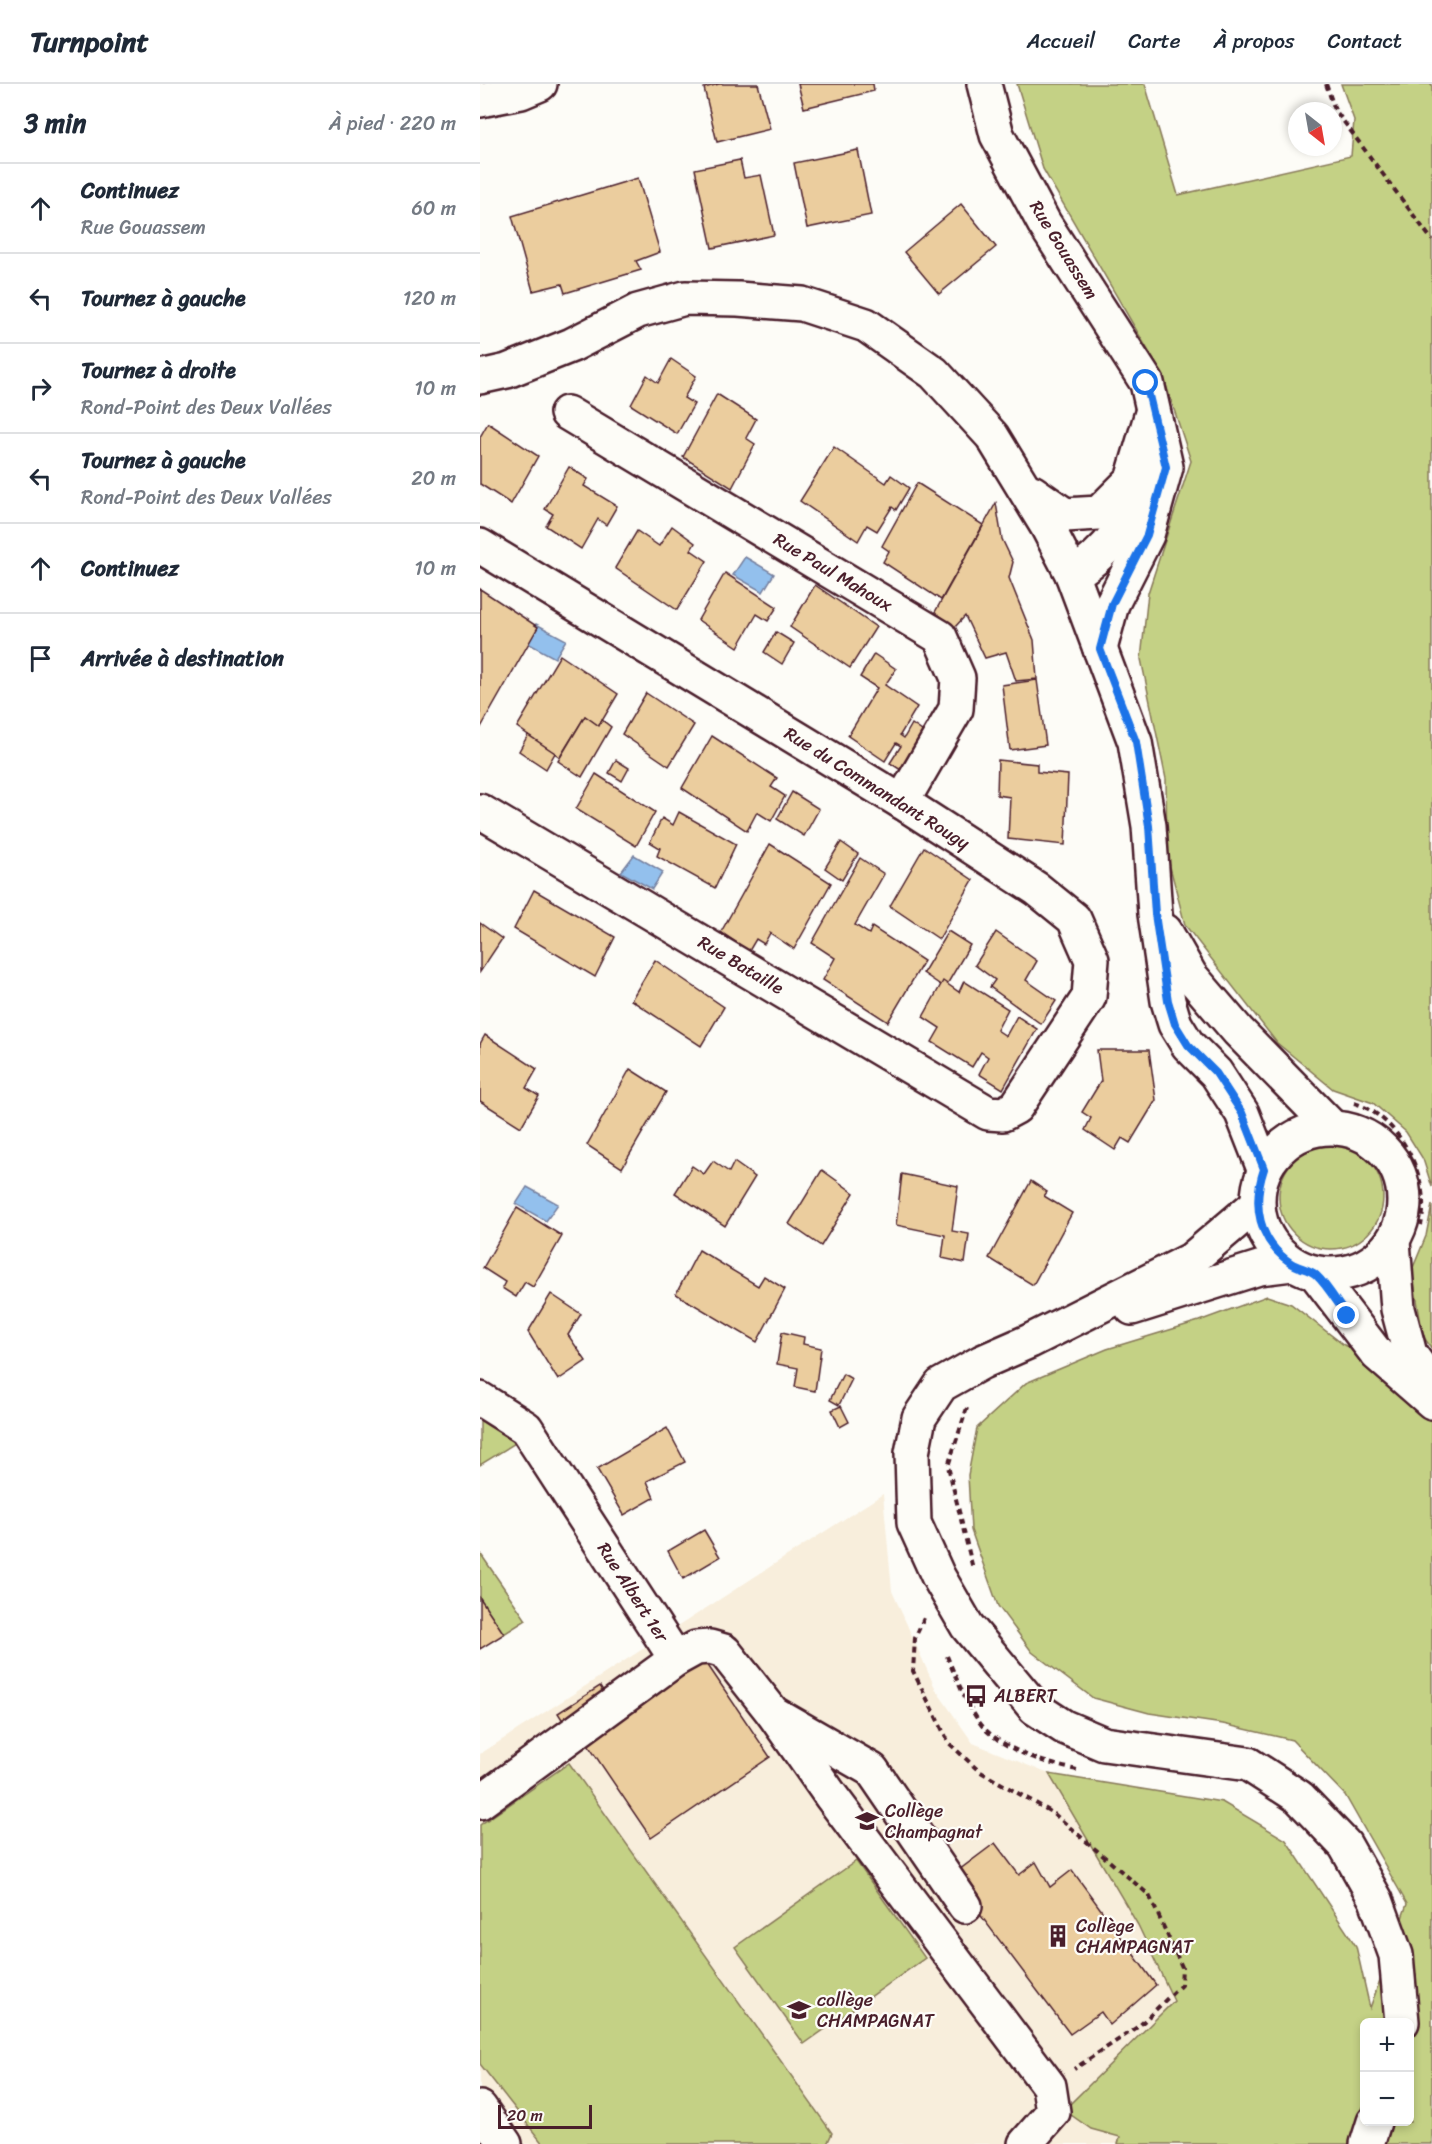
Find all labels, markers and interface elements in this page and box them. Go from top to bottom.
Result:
text: Turnpoint [30,17,149,66]
text: Accueil [1027,22,1095,60]
text: Carte [1128,22,1181,60]
text: À propos [1214,22,1295,60]
text: Contact [1328,22,1402,60]
text: 3 min [24,100,86,146]
north arrow [1288,102,1342,156]
text: À pied · 220 m [329,106,456,141]
text: Continuez [81,171,179,210]
text: 60 m [411,191,456,226]
icon: ahead [24,192,57,225]
street label: Rue Gouassem [1021,194,1107,306]
text: Rue Gouassem [81,210,206,245]
text: Tournez à gauche [81,279,246,318]
text: 120 m [403,281,456,316]
icon: left [24,282,57,315]
text: Tournez à droite [81,351,236,390]
route start [1132,369,1158,395]
text: 10 m [414,371,456,406]
icon: right [24,372,57,405]
text: Rond-Point des Deux Vallées [81,390,332,425]
text: Tournez à gauche [81,441,246,480]
text: 20 m [411,461,456,496]
icon: left [24,462,57,495]
text: Rond-Point des Deux Vallées [81,480,332,515]
street label: Rue Paul Mahoux [767,524,899,621]
text: Continuez [81,549,179,588]
text: 10 m [414,551,456,586]
icon: ahead [24,552,57,585]
text: Arrivée à destination [81,639,284,678]
icon: arrive [24,642,57,675]
street label: Rue du Commandant Rougy [778,718,977,859]
street label: Rue Bataille [692,927,791,1004]
route end [1333,1302,1359,1328]
street label: Rue Albert 1er [589,1535,678,1650]
place label: ALBERT [993,1680,1057,1712]
bus stop icon: ALBERT [963,1683,989,1709]
place label: Collège Champagnat [885,1795,983,1848]
school or university icon: Collège Champagnat [854,1808,880,1834]
place label: Collège CHAMPAGNAT [1076,1910,1194,1963]
building icon: Collège CHAMPAGNAT [1045,1923,1071,1949]
place label: collège CHAMPAGNAT [817,1984,935,2037]
school or university icon: collège CHAMPAGNAT [786,1997,812,2023]
map controls [1360,2018,1414,2126]
button: + [1360,2018,1414,2072]
button: − [1360,2072,1414,2126]
text: 20 m [507,2101,543,2130]
scale bar [498,2102,592,2130]

